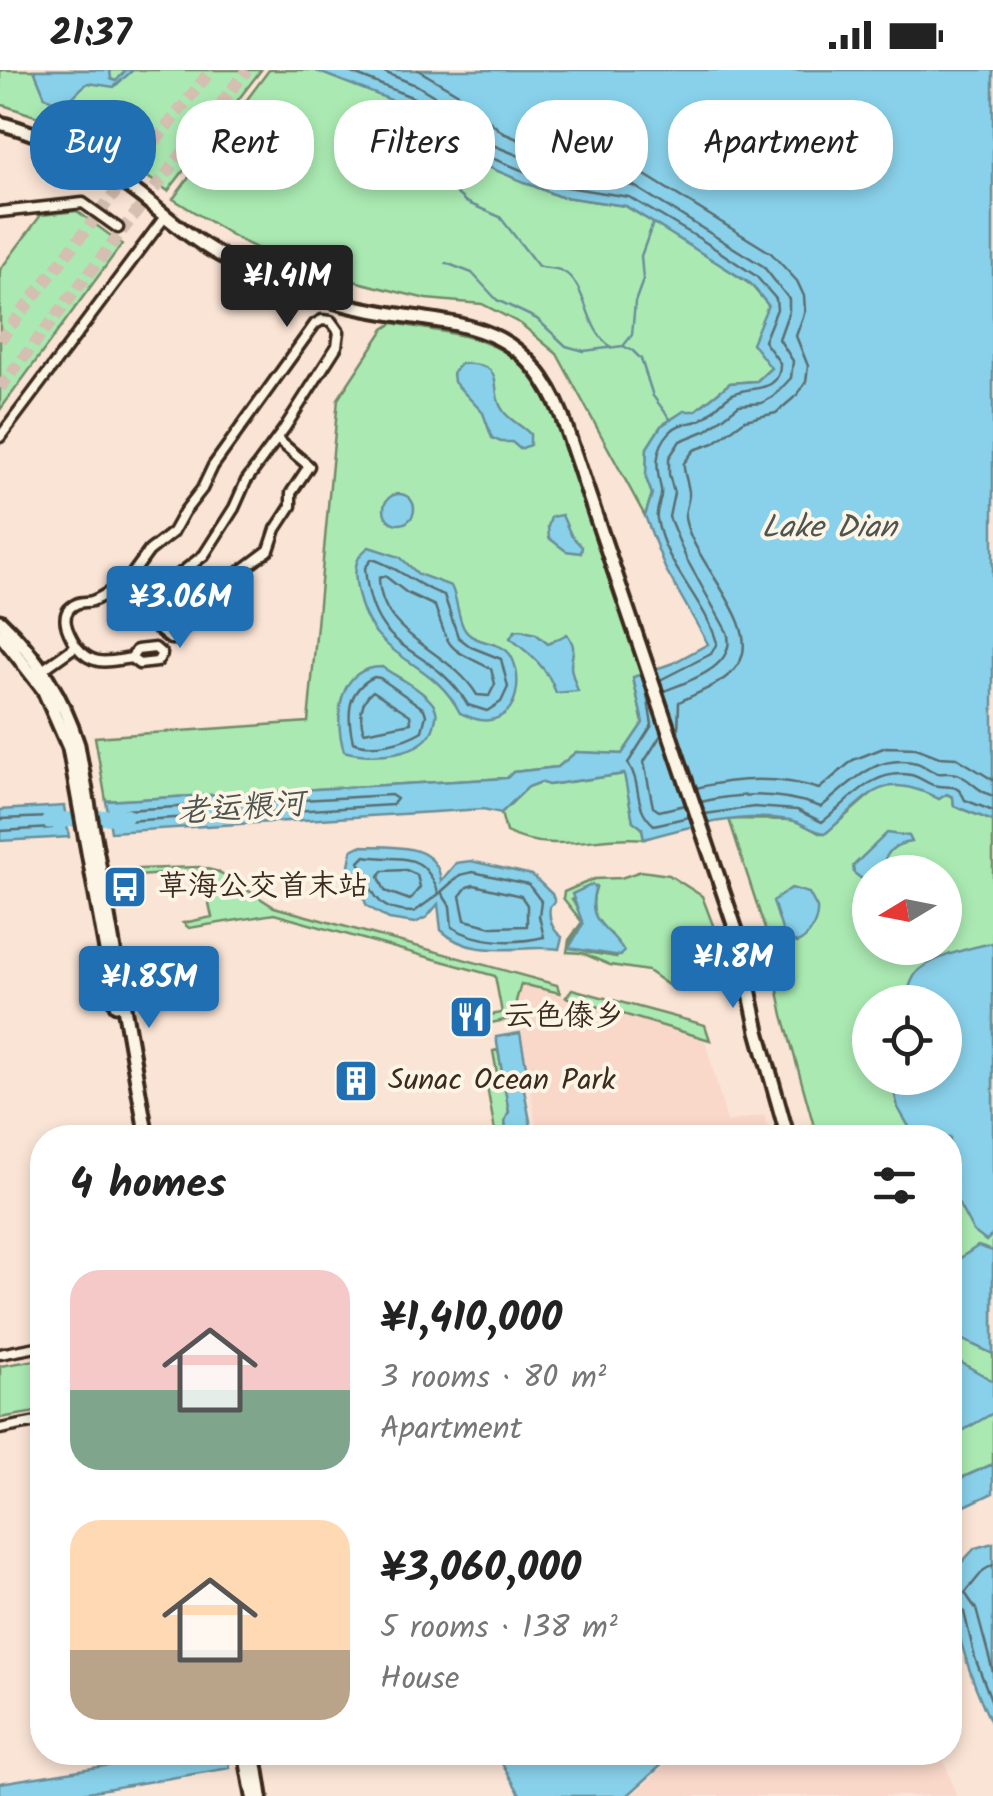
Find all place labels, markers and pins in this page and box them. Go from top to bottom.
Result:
pin: ¥1.41M [206,245,368,330]
pin: ¥3.06M [99,566,261,651]
place label: 草海公交首末站 [158,863,368,911]
bus stop icon: 草海公交首末站 [102,864,148,910]
pin: ¥1.8M [663,926,803,1011]
pin: ¥1.85M [68,946,230,1031]
place label: 云色傣乡 [504,993,624,1041]
restaurant icon: 云色傣乡 [448,994,494,1040]
place label: Sunac Ocean Park [388,1057,616,1105]
building icon: Sunac Ocean Park [333,1058,379,1104]

